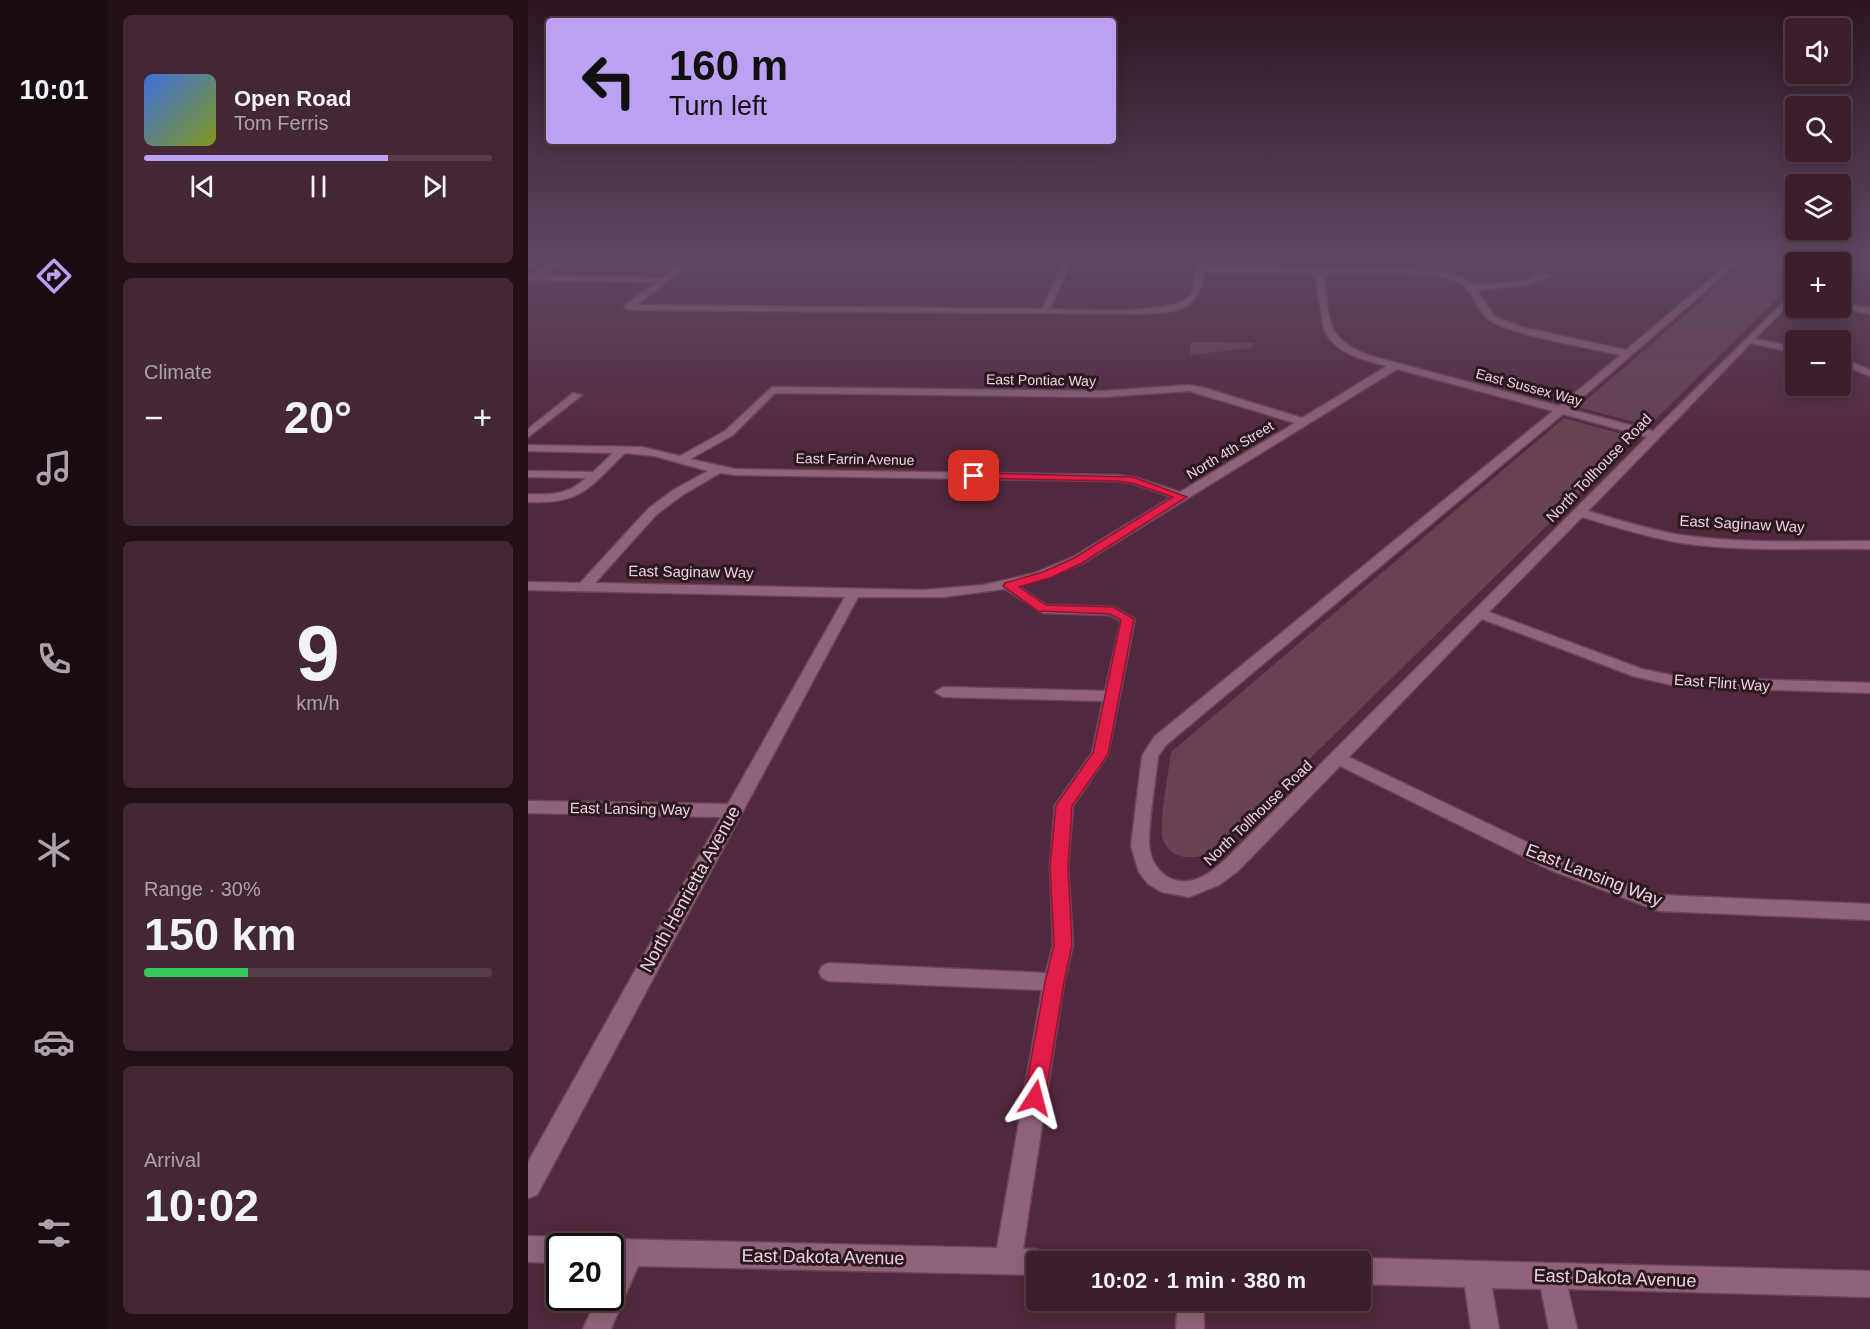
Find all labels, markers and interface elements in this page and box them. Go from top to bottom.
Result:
map controls [1785,18,1851,396]
button: sound [1785,18,1851,84]
icon: left [570,42,648,120]
text: 160 m [669,42,788,89]
text: 10:01 [19,75,89,105]
text: Open Road [234,86,351,111]
text: Turn left [669,91,767,121]
button: search [1785,96,1851,162]
text: Tom Ferris [234,112,328,134]
icon: previous [186,170,219,203]
icon: pause [302,170,335,203]
icon: next [418,170,451,203]
button: layers [1785,174,1851,240]
button: + [1785,252,1851,318]
icon: directions [33,255,75,297]
button: − [1785,330,1851,396]
text: Climate [144,361,212,383]
street label: East Sussex Way [1474,365,1584,409]
street label: East Pontiac Way [986,371,1096,389]
text: 20° [284,392,352,443]
text: − [144,399,163,436]
text: + [473,399,492,436]
street label: North Tollhouse Road [1543,410,1655,525]
street label: North 4th Street [1184,418,1277,482]
icon: music [33,447,75,489]
street label: East Farrin Avenue [795,450,915,468]
pin [948,450,999,501]
icon: arrive [957,459,990,492]
street label: East Saginaw Way [1679,512,1806,535]
street label: East Saginaw Way [628,562,754,581]
text: 9 [296,609,340,697]
icon: phone [33,638,75,680]
street label: East Flint Way [1673,671,1771,694]
text: km/h [296,692,340,714]
street label: North Tollhouse Road [1200,757,1315,869]
street label: East Lansing Way [570,799,691,818]
street label: North Henrietta Avenue [636,802,744,976]
icon: climate [33,829,75,871]
street label: East Lansing Way [1523,840,1665,910]
text: Range · 30% [144,878,261,900]
text: 150 km [144,909,297,960]
icon: car [33,1021,75,1063]
position arrow [1003,1066,1067,1130]
text: Arrival [144,1149,201,1171]
text: 10:02 [144,1180,259,1231]
icon: filters [33,1212,75,1254]
speed limit sign: 20 [546,1233,624,1311]
street label: East Dakota Avenue [741,1246,905,1268]
street label: East Dakota Avenue [1533,1265,1697,1291]
text: 10:02 · 1 min · 380 m [1091,1268,1306,1293]

